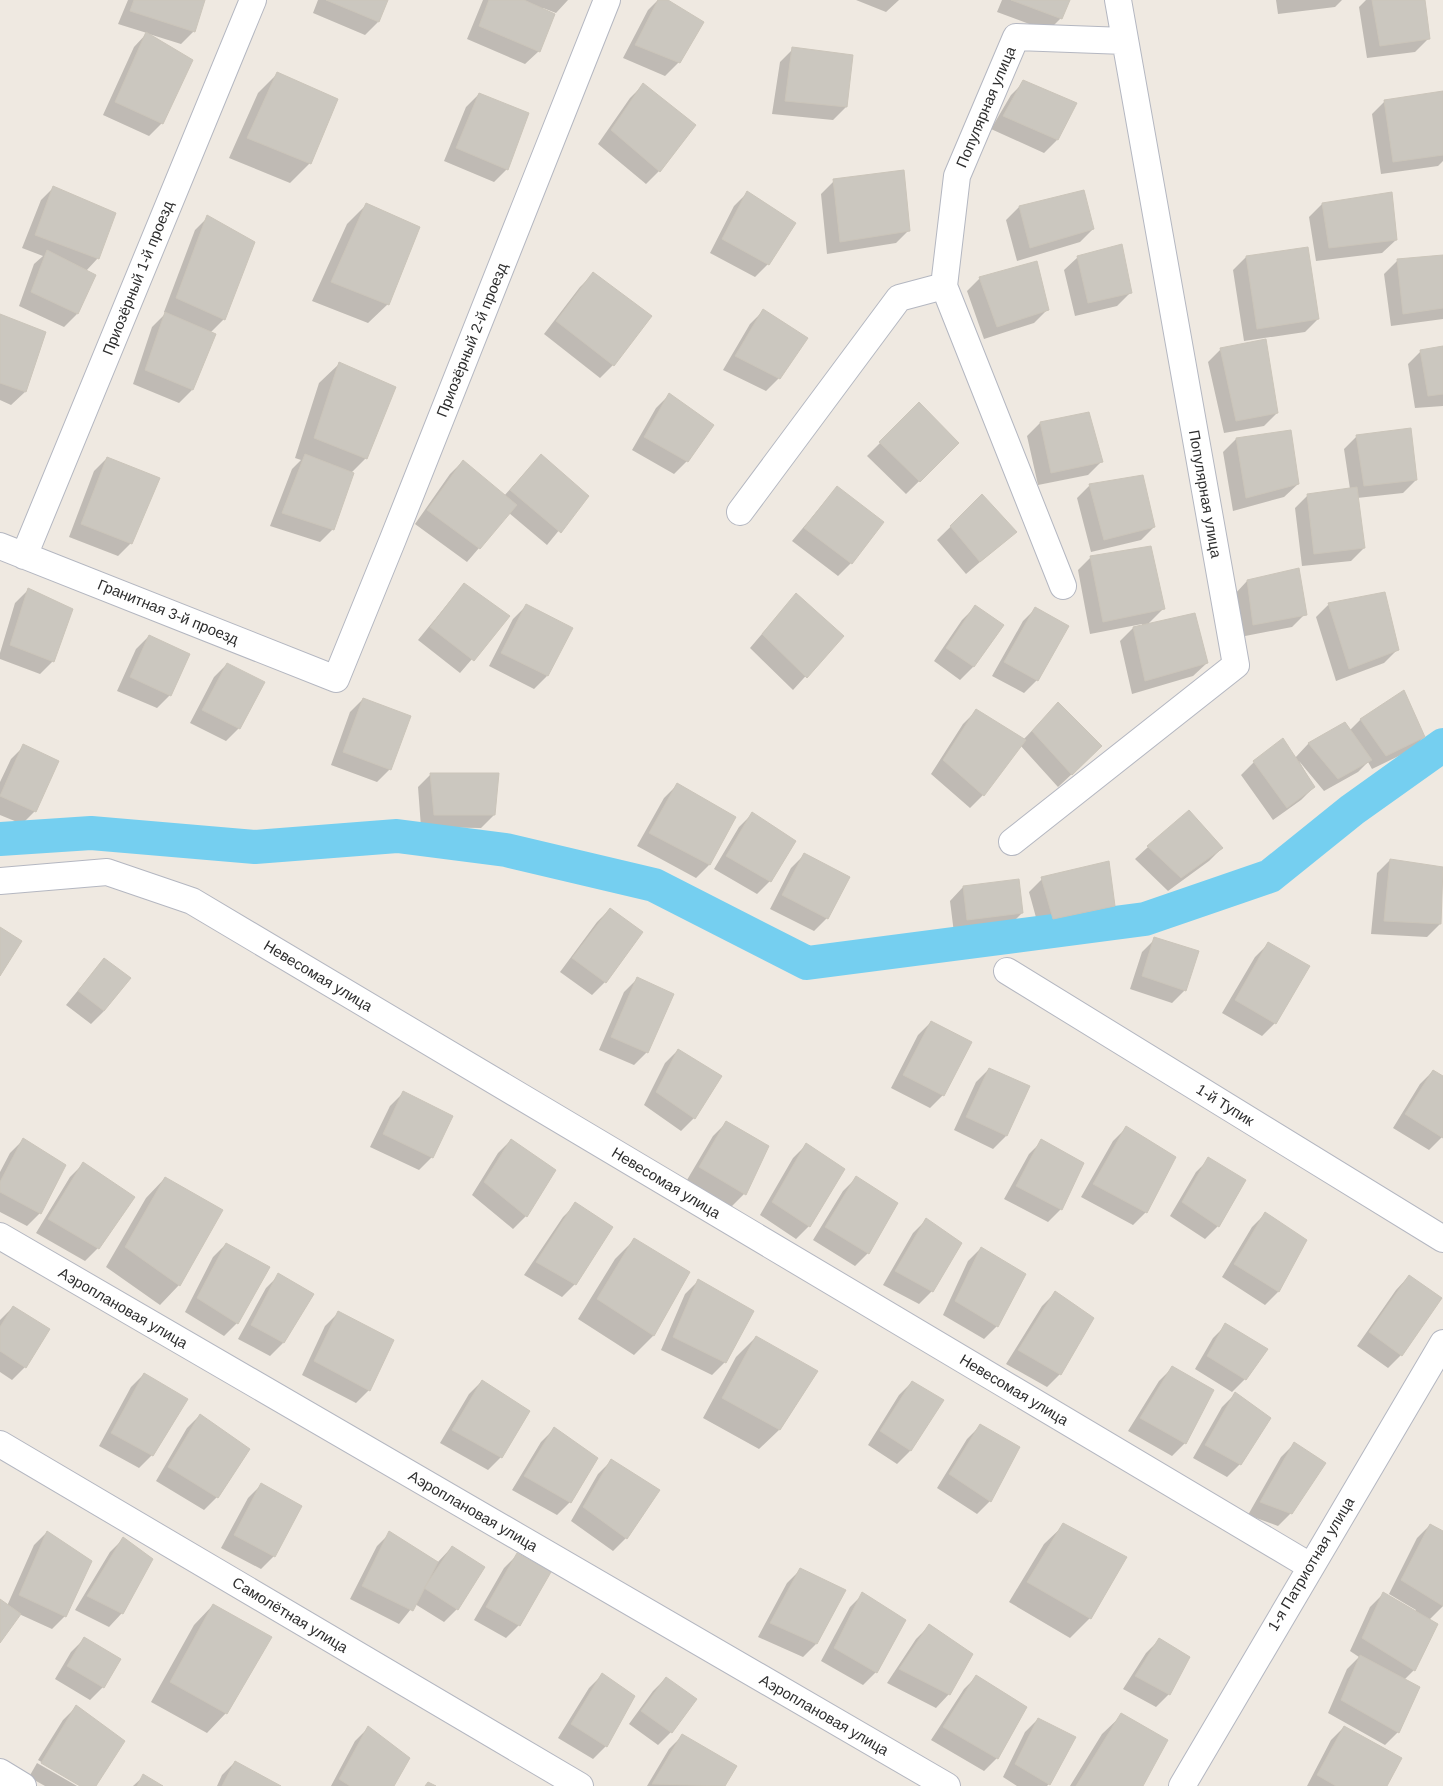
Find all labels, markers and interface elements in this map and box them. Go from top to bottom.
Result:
street label: Популярная улица [952,43,1019,170]
street label: Приозёрный 1-й проезд [99,198,176,357]
street label: Приозёрный 2-й проезд [433,260,510,419]
street label: Популярная улица [1186,429,1225,560]
street label: Гранитная 3-й проезд [95,575,241,648]
street label: Невесомая улица [261,936,376,1015]
street label: 1-й Тупик [1193,1080,1258,1129]
street label: Невесомая улица [609,1143,724,1222]
street label: Аэроплановая улица [56,1264,191,1352]
street label: Невесомая улица [957,1350,1072,1429]
street label: Аэроплановая улица [406,1467,541,1555]
street label: 1-я Патриотная улица [1264,1493,1358,1634]
street label: Самолётная улица [229,1573,352,1656]
street label: Аэроплановая улица [757,1671,892,1759]

